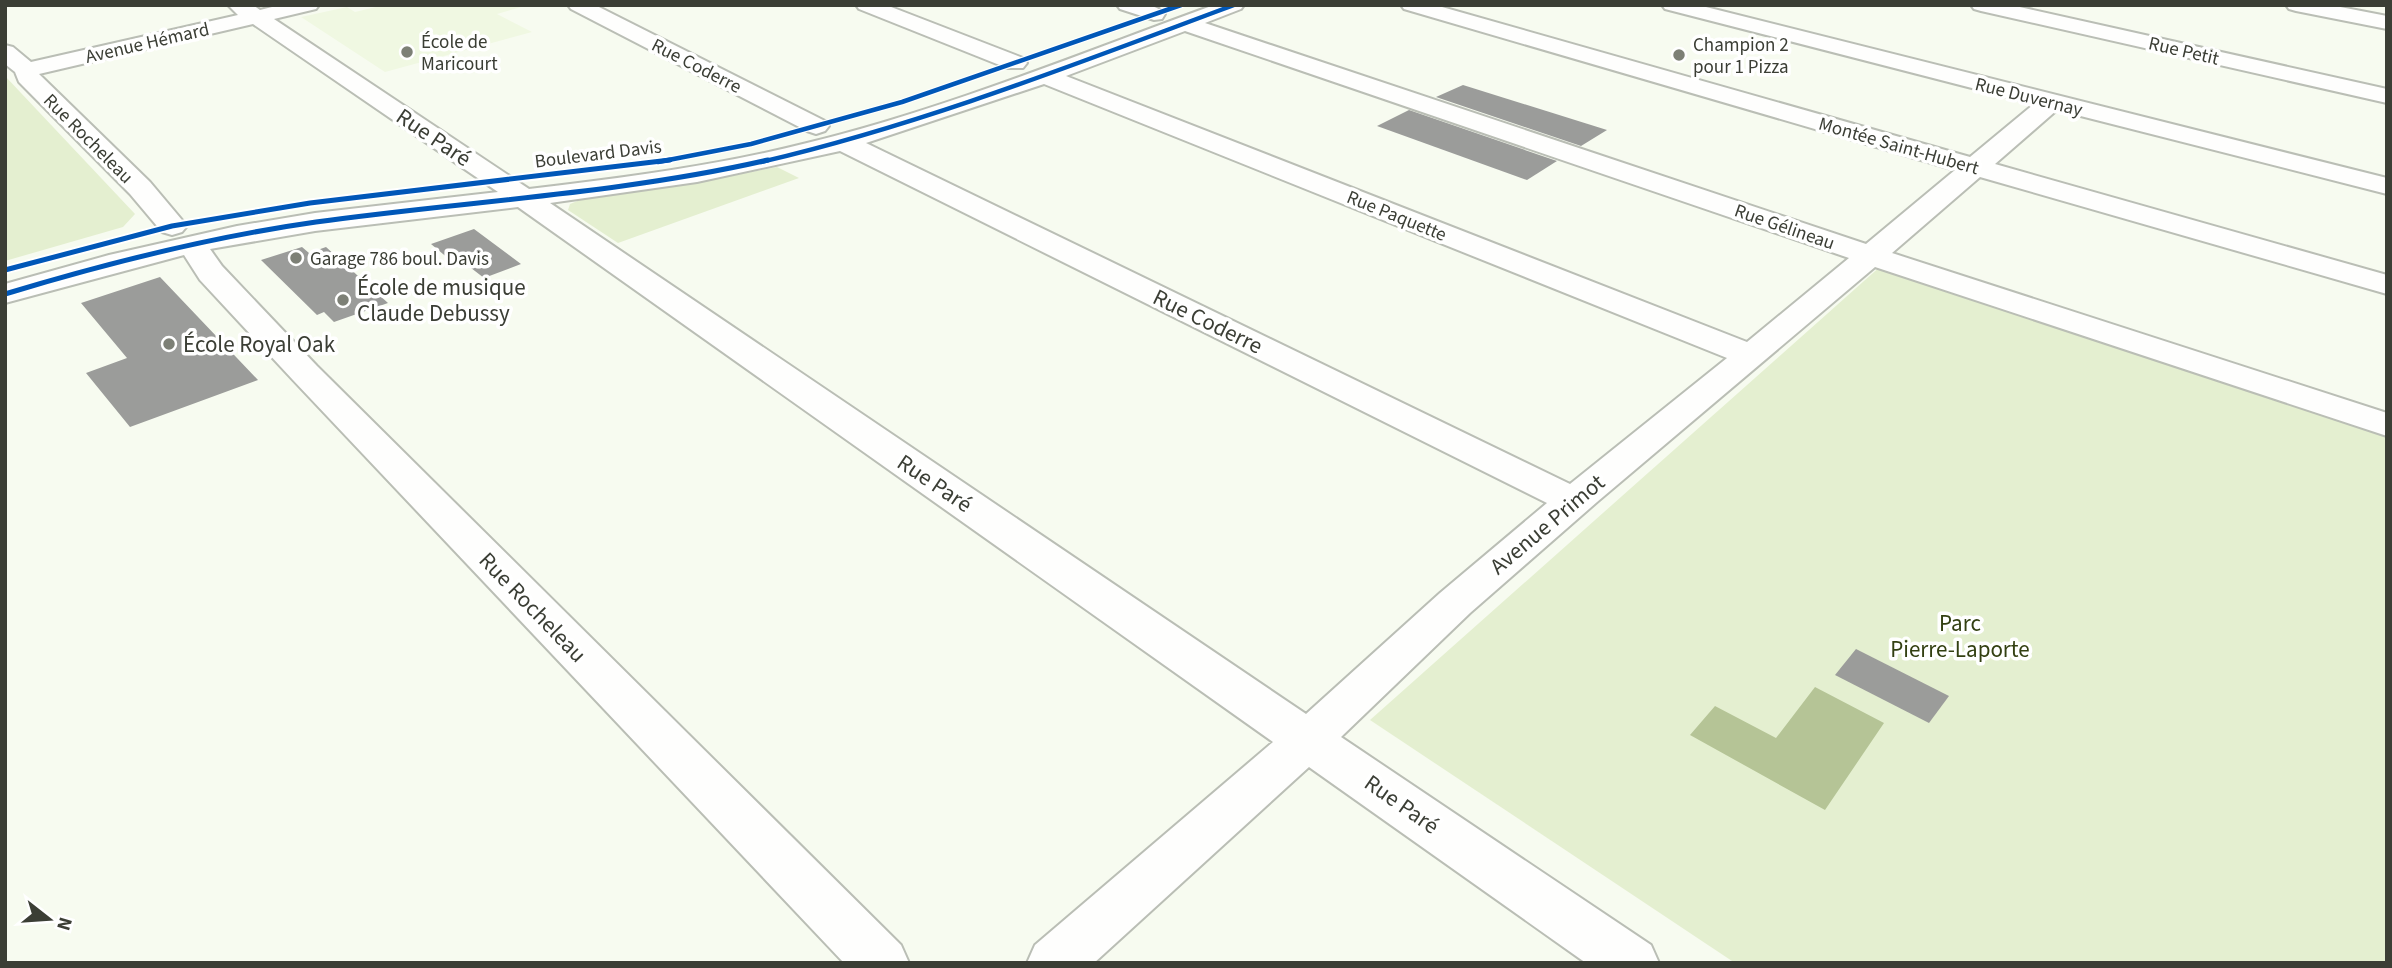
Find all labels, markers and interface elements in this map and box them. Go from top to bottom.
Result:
street label: Avenue Hémard [83,16,212,71]
place label: École de Maricourt [421,29,498,78]
street label: Rue Petit [2146,30,2222,73]
street label: Rue Coderre [647,32,746,101]
place label: Champion 2 pour 1 Pizza [1693,32,1789,81]
marker: École de Maricourt [399,44,415,60]
marker: Champion 2 pour 1 Pizza [1671,47,1687,63]
street label: Rue Duvernay [1972,71,2085,124]
street label: Rue Rocheleau [37,88,139,190]
street label: Rue Paré [390,100,478,175]
street label: Montée Saint-Hubert [1815,111,1982,182]
street label: Boulevard Davis [533,133,663,176]
street label: Rue Paquette [1342,184,1450,249]
street label: Rue Gélineau [1731,198,1838,257]
place label: Garage 786 boul. Davis [310,246,489,273]
marker: Garage 786 boul. Davis [288,250,304,266]
place label: École de musique Claude Debussy [357,271,526,330]
street label: Rue Coderre [1147,281,1268,362]
marker: École de musique Claude Debussy [335,292,351,308]
place label: École Royal Oak [183,328,336,361]
marker: École Royal Oak [161,336,177,352]
street label: Rue Paré [891,446,979,521]
street label: Avenue Primot [1483,466,1612,582]
street label: Rue Rocheleau [471,545,594,670]
park label: Parc Pierre-Laporte [1890,607,2030,666]
street label: Rue Paré [1358,767,1446,842]
north arrow [14,884,84,954]
text: N [49,914,79,934]

